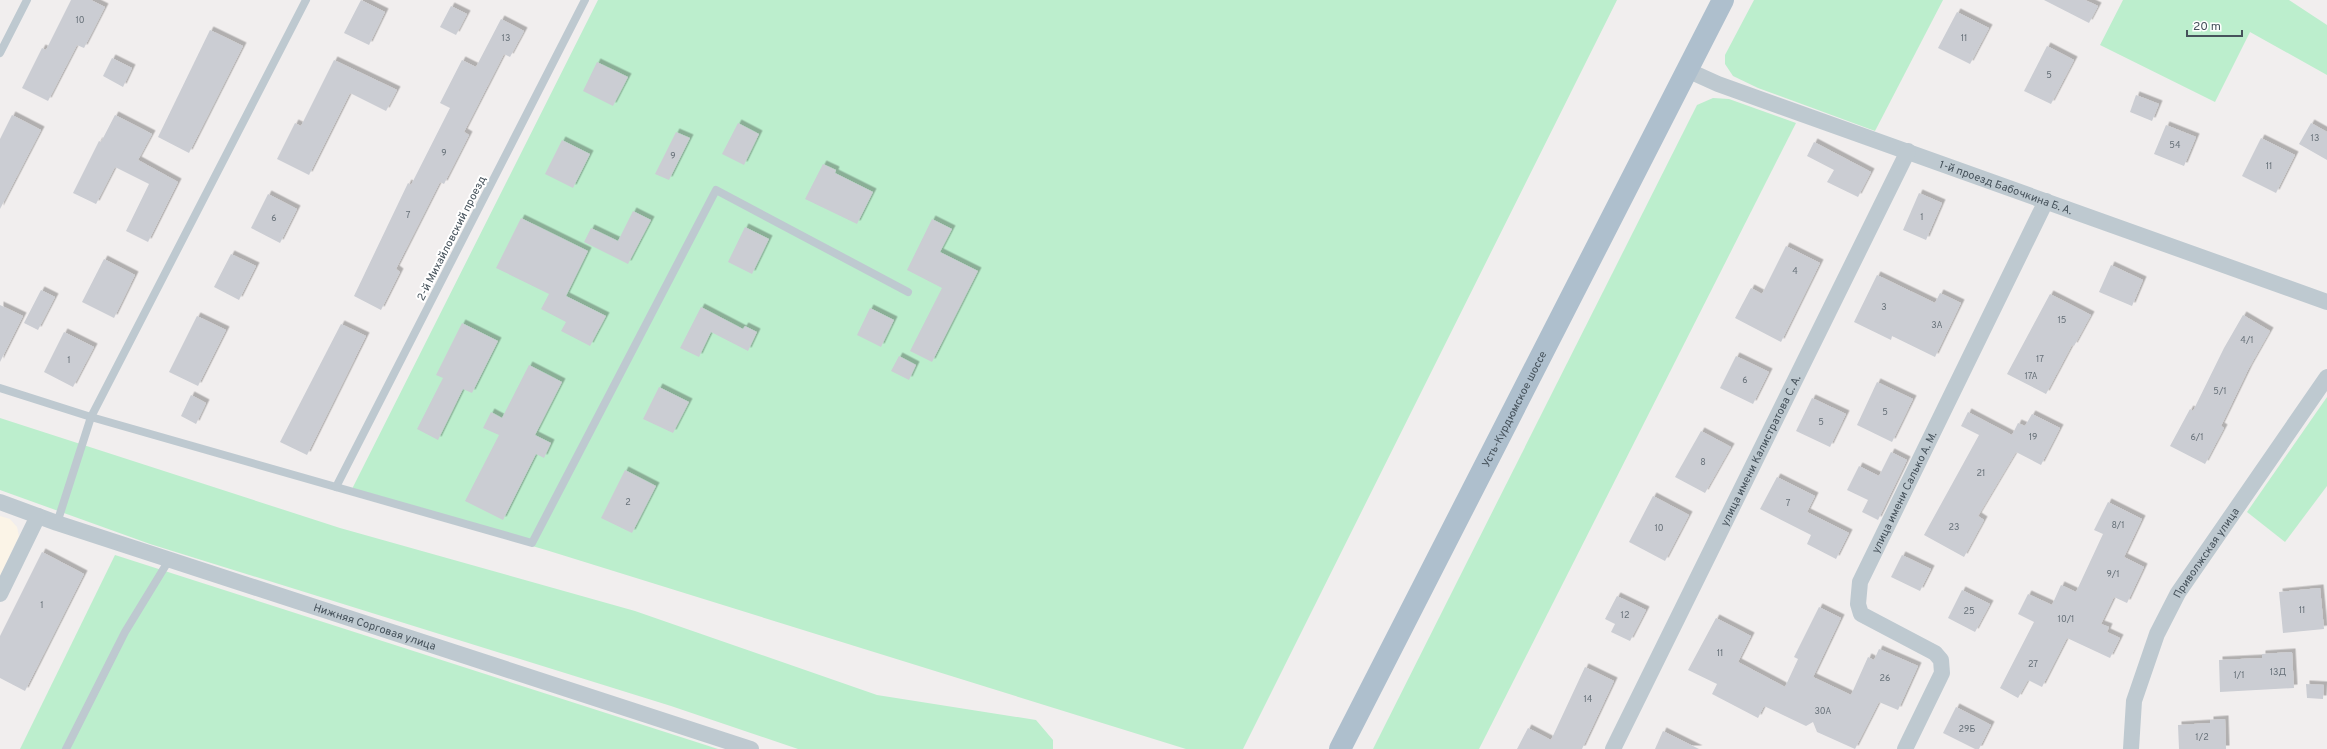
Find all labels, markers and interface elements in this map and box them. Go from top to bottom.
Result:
scale bar [2187,12,2242,38]
house number: 10 [75,15,85,26]
text: 20 m [2193,19,2221,35]
house number: 13 [502,33,510,44]
house number: 11 [1961,33,1967,44]
house number: 5 [2046,70,2052,81]
house number: 13 [2311,133,2319,144]
house number: 54 [2169,140,2181,151]
house number: 9 [441,148,447,159]
house number: 9 [670,151,676,162]
street label: 1-й проезд Бабочкина Б. А. [1937,158,2074,218]
house number: 11 [2266,161,2272,172]
street label: 2-й Михайловский проезд [414,174,490,303]
house number: 7 [406,210,411,221]
house number: 1 [1920,212,1924,223]
house number: 6 [271,213,277,224]
house number: 4 [1792,266,1798,277]
house number: 3 [1881,302,1887,313]
house number: 15 [2058,315,2066,326]
house number: 3А [1931,320,1943,331]
house number: 4/1 [2240,335,2254,346]
street label: Усть-Курдюмское шоссе [1479,349,1550,470]
house number: 17 [2036,354,2044,365]
house number: 1 [67,355,71,366]
house number: 17А [2024,371,2038,382]
street label: улица имени Калистратова С. А. [1718,373,1804,529]
house number: 6 [1742,375,1748,386]
house number: 5/1 [2213,386,2227,397]
house number: 5 [1882,407,1888,418]
house number: 5 [1818,417,1824,428]
street label: улица имени Салько А. М. [1869,429,1940,556]
house number: 19 [2029,432,2037,443]
house number: 6/1 [2190,432,2204,443]
house number: 8 [1700,457,1706,468]
house number: 21 [1977,468,1985,479]
house number: 2 [625,497,631,508]
house number: 7 [1786,498,1791,509]
street label: Приволжская улица [2171,505,2243,601]
house number: 8/1 [2112,520,2125,531]
house number: 23 [1949,522,1959,533]
house number: 10 [1654,523,1664,534]
house number: 9/1 [2106,569,2120,580]
house number: 1 [40,600,44,611]
street label: Нижняя Сорговая улица [311,601,438,654]
house number: 11 [2299,605,2305,616]
house number: 25 [1963,606,1975,617]
house number: 12 [1621,610,1629,621]
house number: 10/1 [2058,614,2074,625]
house number: 11 [1717,648,1723,659]
house number: 27 [2028,659,2038,670]
house number: 13Д [2270,667,2286,678]
house number: 1/1 [2233,670,2245,681]
house number: 26 [1880,673,1890,684]
house number: 14 [1584,694,1593,705]
house number: 30А [1815,706,1831,717]
house number: 29Б [1959,724,1975,735]
house number: 1/2 [2195,732,2209,743]

